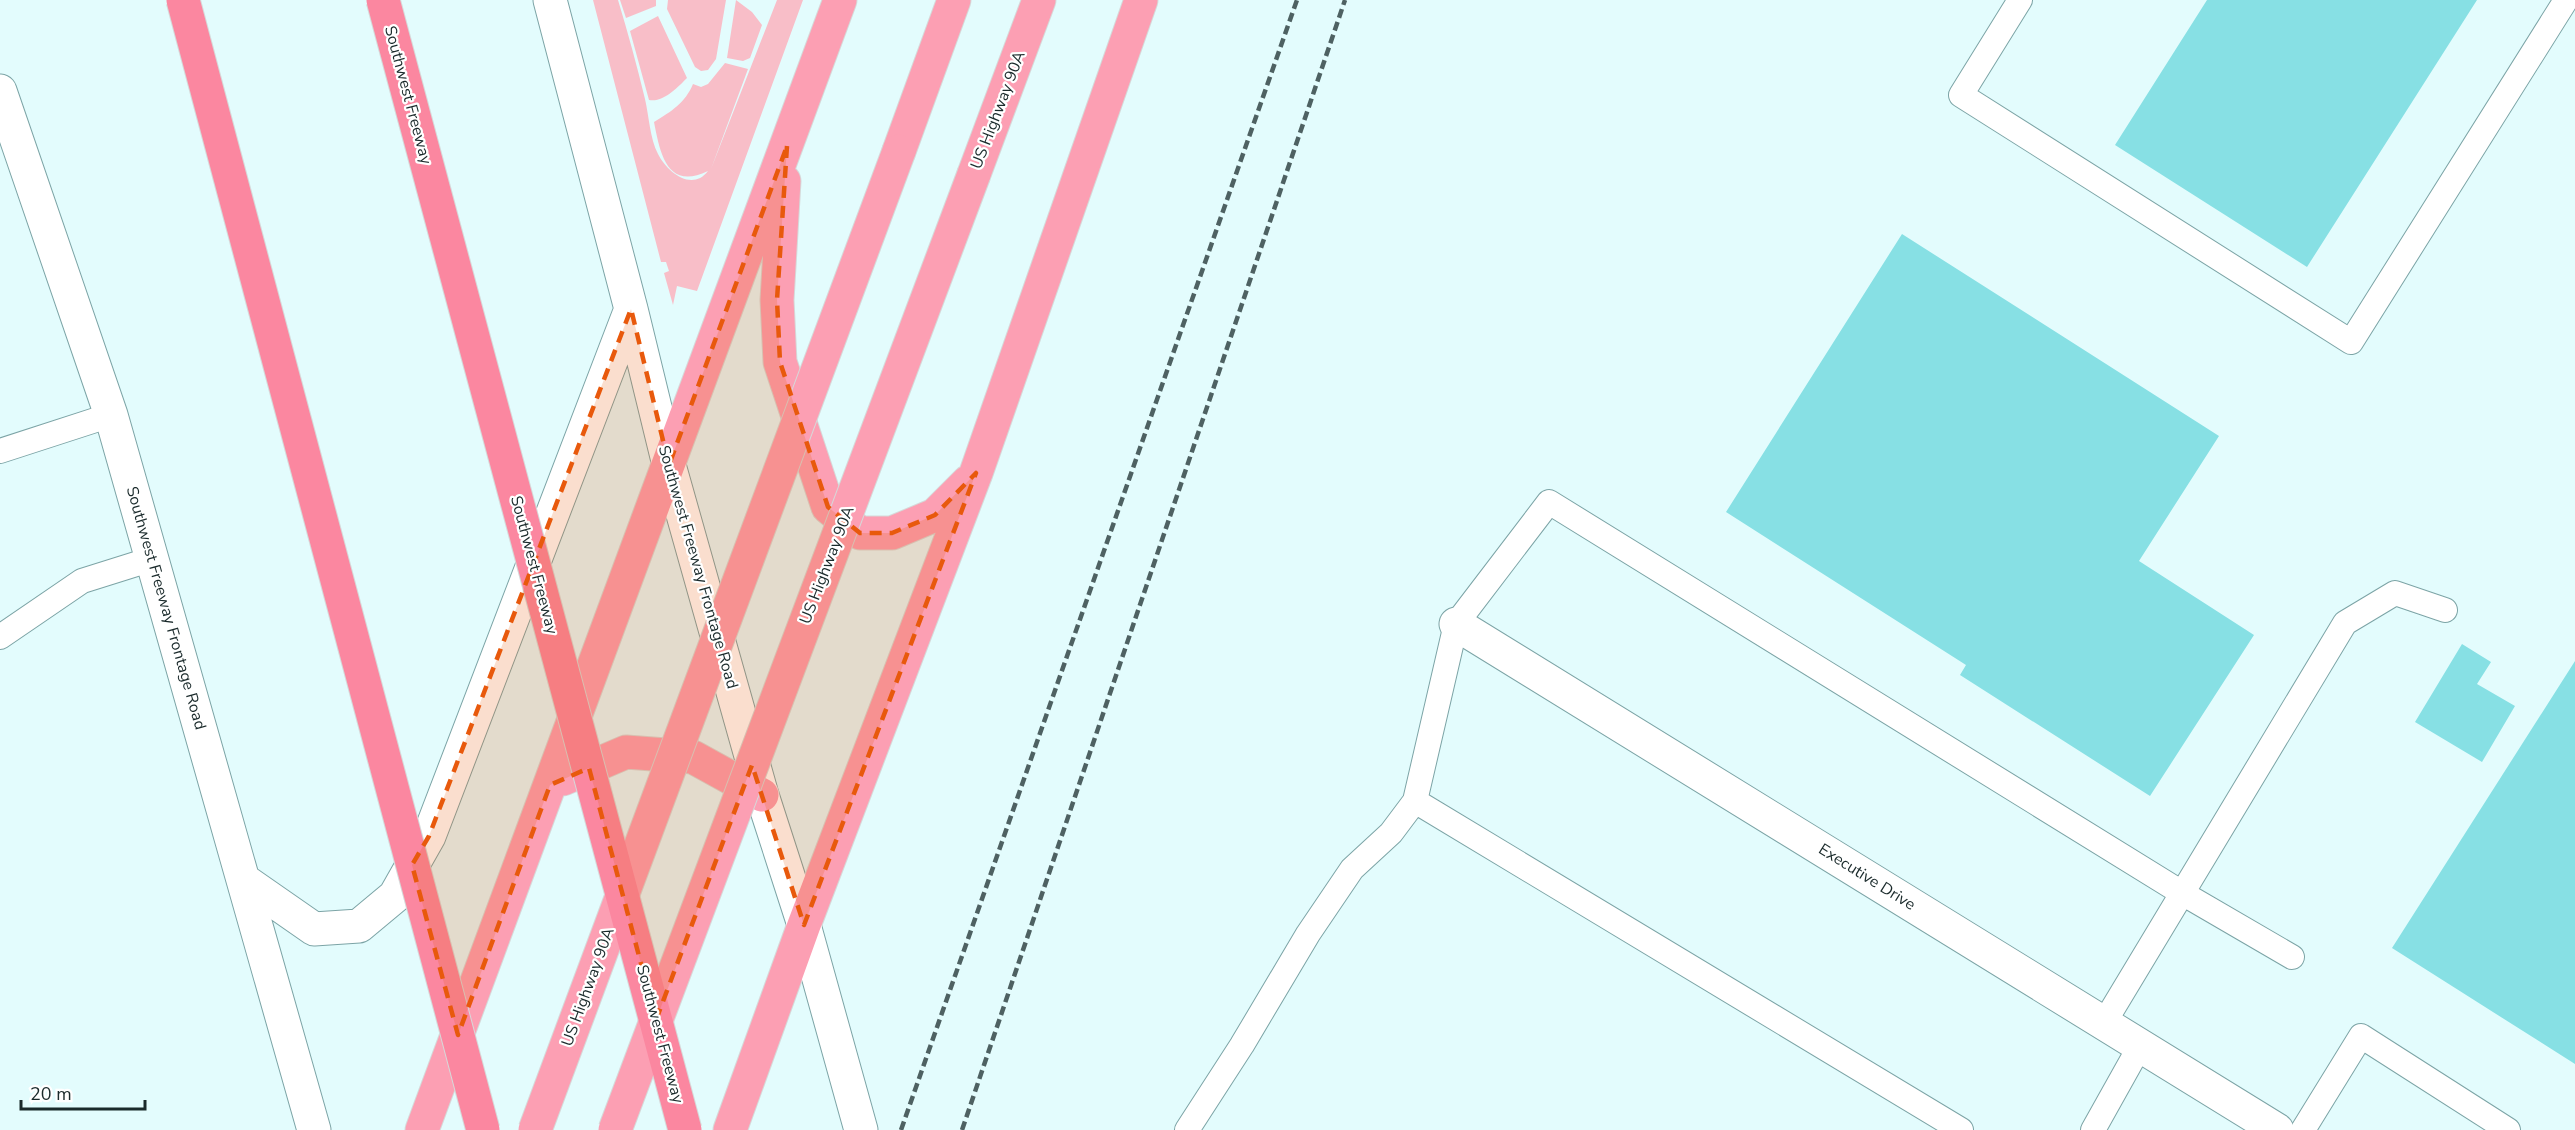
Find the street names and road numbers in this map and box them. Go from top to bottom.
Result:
street label: Southwest Freeway [379,23,437,167]
street label: US Highway 90A [965,48,1031,172]
street label: Southwest Freeway Frontage Road [653,443,743,691]
street label: Southwest Freeway Frontage Road [121,484,211,732]
street label: Southwest Freeway [505,493,563,637]
street label: US Highway 90A [794,503,860,627]
street label: Executive Drive [1814,838,1920,916]
street label: US Highway 90A [556,924,620,1049]
street label: Southwest Freeway [631,962,689,1106]

